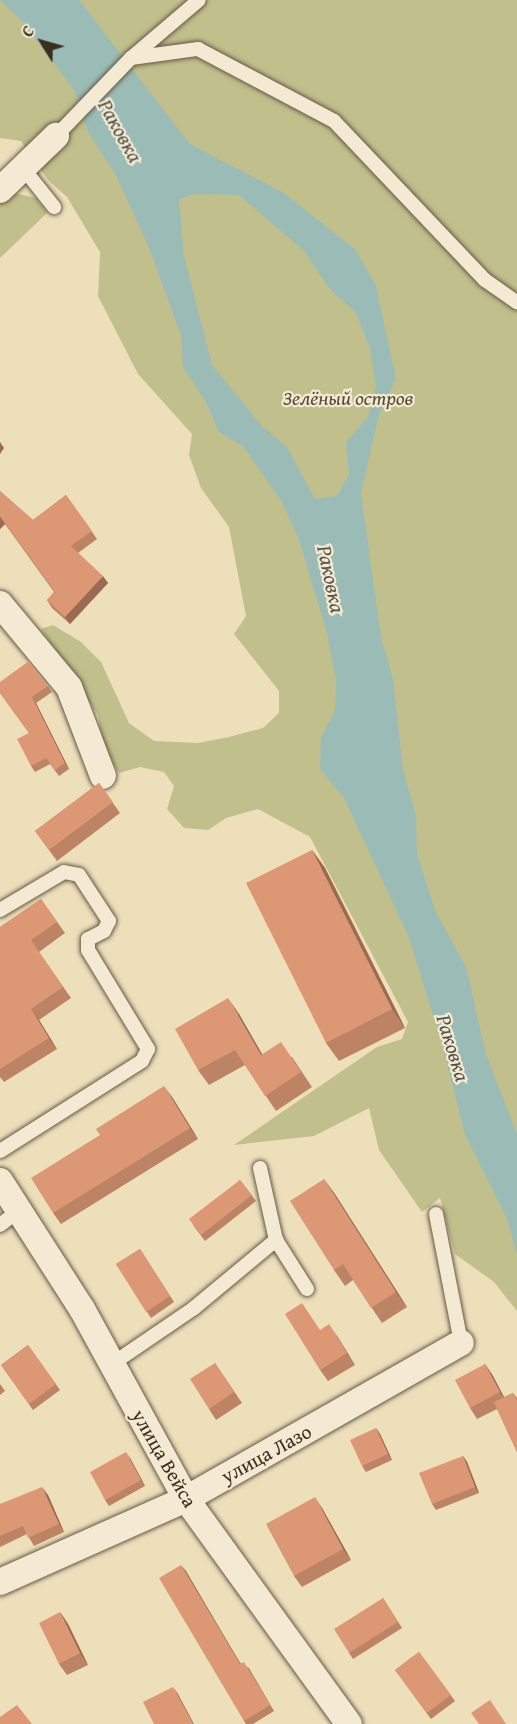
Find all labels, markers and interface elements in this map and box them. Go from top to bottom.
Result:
north arrow [12,12,72,72]
text: С [15,20,40,42]
water label: Раковка [92,95,148,167]
park label: Зелёный остров [283,385,413,409]
water label: Раковка [312,543,350,615]
water label: Раковка [431,1012,475,1084]
street label: улица Вейса [127,1405,203,1511]
street label: улица Лазо [217,1418,315,1488]

